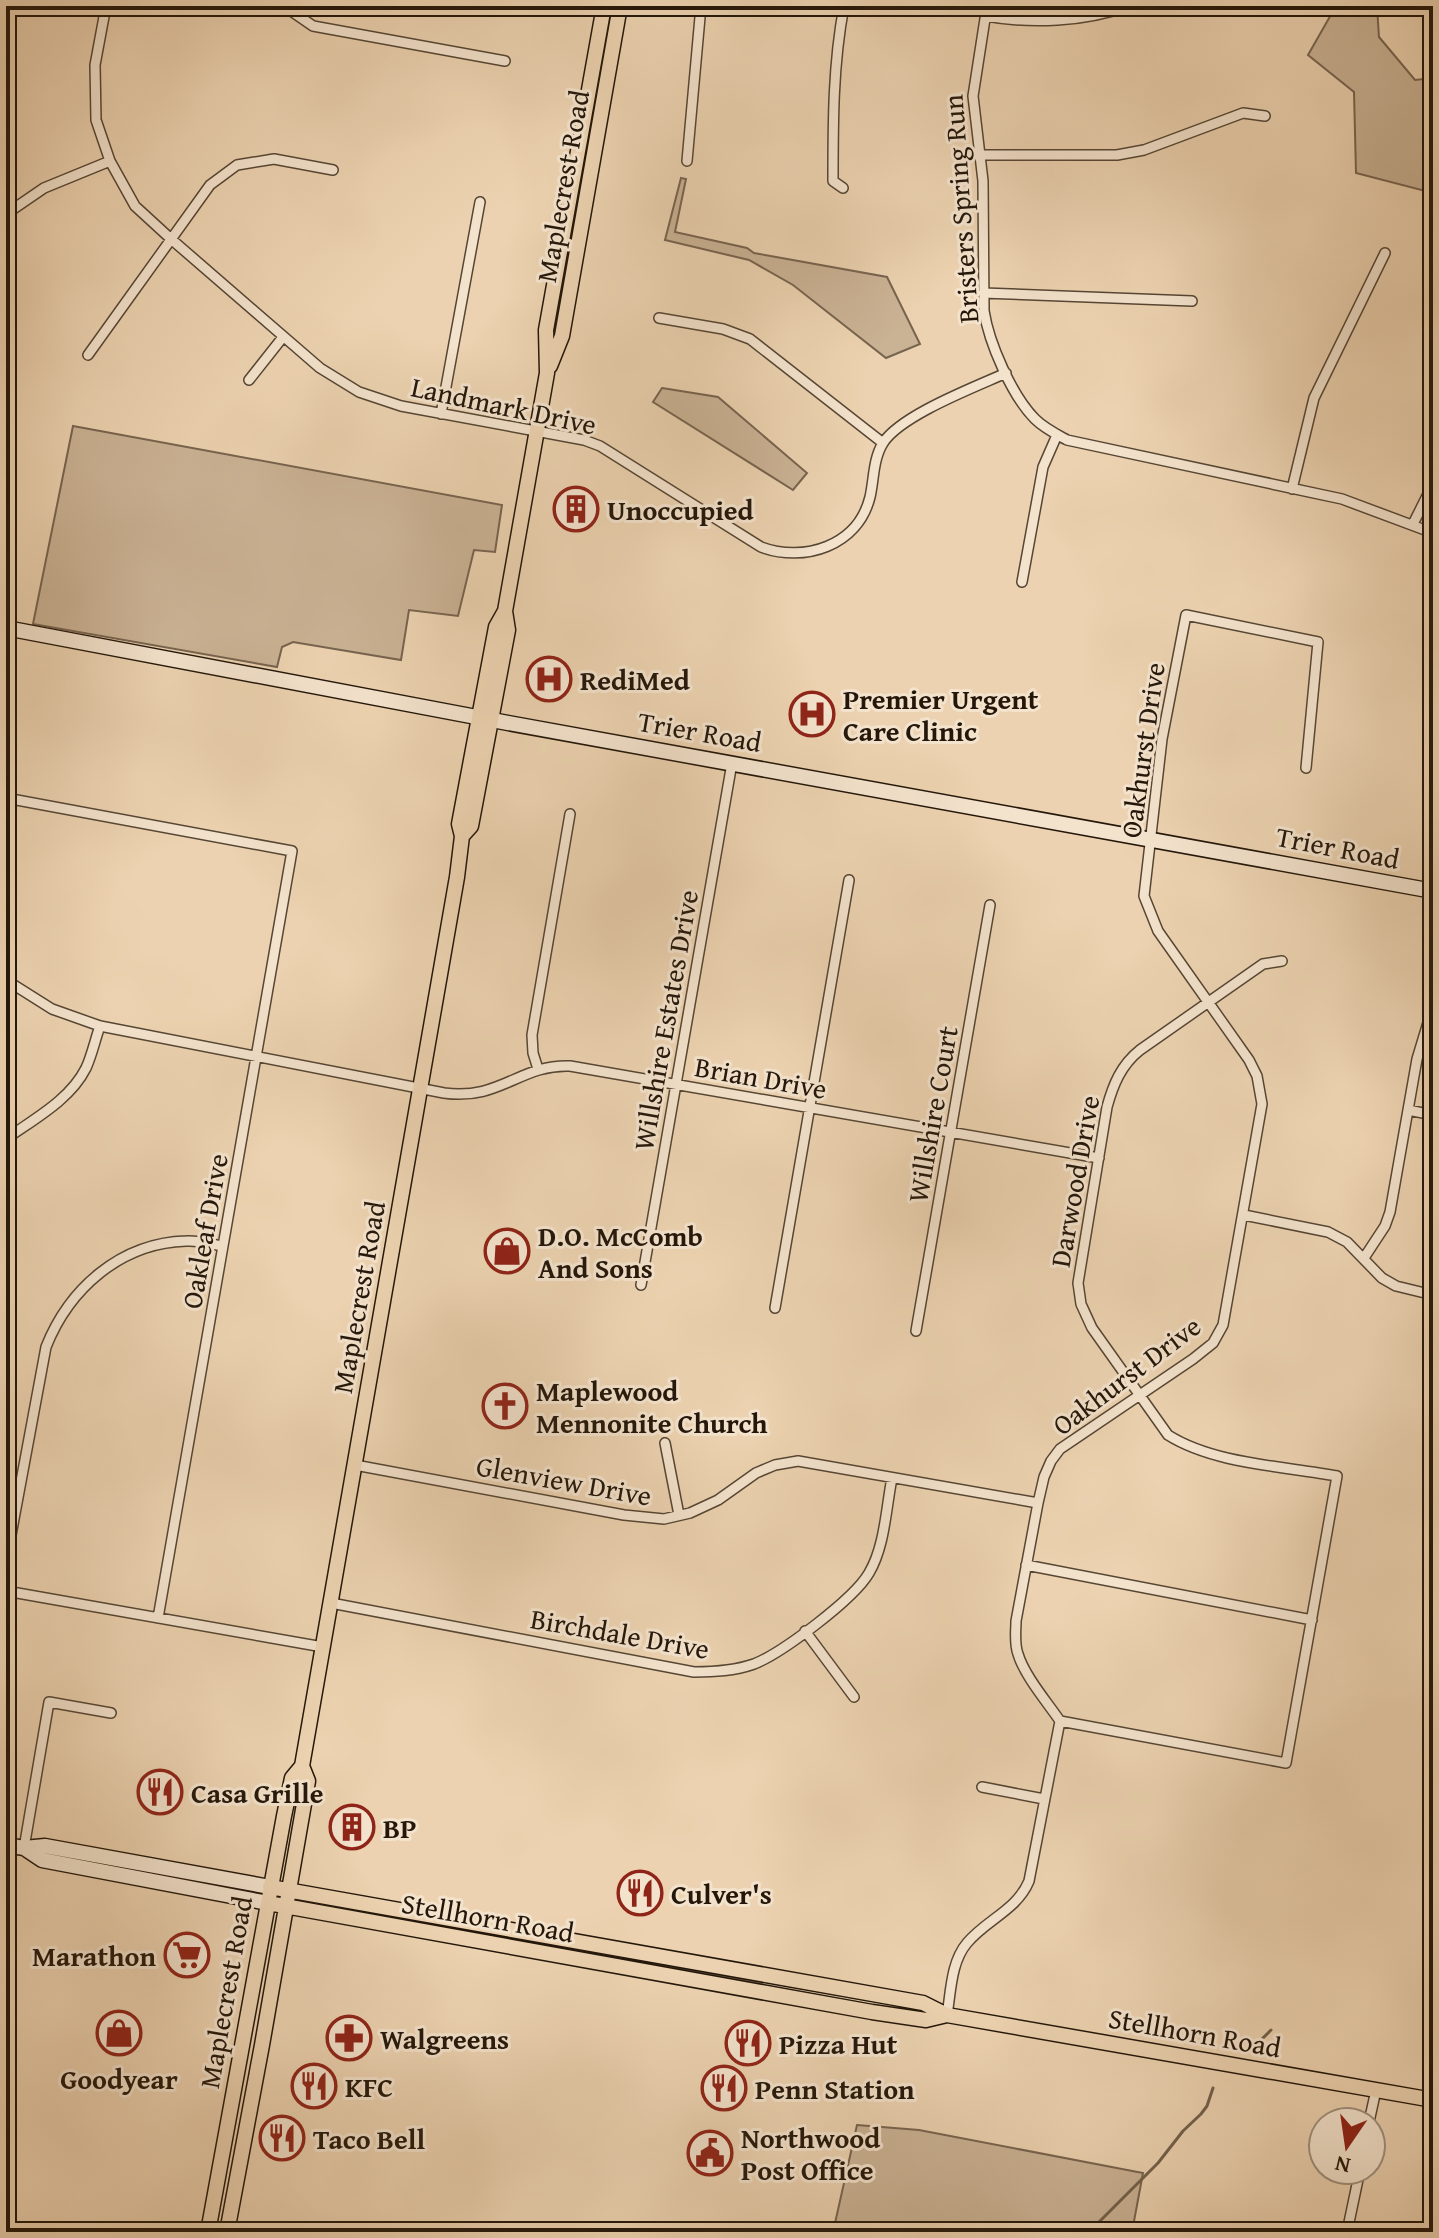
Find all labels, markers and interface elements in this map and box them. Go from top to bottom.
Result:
street label: Maplecrest Road [525,87,599,285]
street label: Bristers Spring Run [932,93,988,325]
street label: Landmark Drive [408,365,600,445]
building icon: Unoccupied [552,485,600,533]
place label: Unoccupied [607,489,755,530]
hospital icon: RediMed [525,655,573,703]
place label: RediMed [580,659,691,700]
street label: Oakhurst Drive [1109,660,1175,840]
place label: Premier Urgent Care Clinic [843,678,1039,751]
hospital icon: Premier Urgent Care Clinic [788,690,836,738]
street label: Trier Road [635,700,765,762]
street label: Trier Road [1273,815,1403,879]
street label: Willshire Estates Drive [622,886,708,1154]
street label: Willshire Court [896,1022,968,1206]
street label: Brian Drive [692,1045,830,1109]
street label: Darwood Drive [1039,1092,1109,1270]
street label: Oakleaf Drive [170,1150,238,1312]
street label: Maplecrest Road [321,1198,395,1396]
place label: D.O. McComb And Sons [538,1215,703,1288]
shop icon: D.O. McComb And Sons [483,1227,531,1275]
street label: Oakhurst Drive [1043,1305,1209,1445]
place label: Maplewood Mennonite Church [536,1370,768,1443]
church icon: Maplewood Mennonite Church [481,1382,529,1430]
street label: Glenview Drive [473,1444,655,1516]
street label: Birchdale Drive [527,1597,713,1669]
restaurant icon: Casa Grille [136,1768,184,1816]
place label: Casa Grille [191,1772,323,1813]
building icon: BP [328,1803,376,1851]
place label: BP [383,1807,417,1848]
restaurant icon: Culver's [616,1869,664,1917]
place label: Culver's [671,1873,772,1914]
street label: Stellhorn Road [399,1882,578,1952]
street label: Maplecrest Road [188,1893,262,2091]
supermarket icon: Marathon [163,1931,211,1979]
place label: Marathon [32,1935,156,1976]
street label: Stellhorn Road [1106,1997,1285,2067]
shop icon: Goodyear [95,2009,143,2057]
pharmacy icon: Walgreens [325,2014,373,2062]
place label: Walgreens [380,2018,509,2059]
restaurant icon: Pizza Hut [724,2019,772,2067]
place label: Pizza Hut [779,2023,898,2064]
place label: Goodyear [60,2058,178,2099]
restaurant icon: KFC [290,2062,338,2110]
restaurant icon: Penn Station [700,2064,748,2112]
place label: KFC [345,2066,393,2107]
place label: Penn Station [755,2068,915,2109]
north arrow [1307,2106,1387,2186]
restaurant icon: Taco Bell [258,2114,306,2162]
place label: Northwood Post Office [741,2117,881,2190]
place label: Taco Bell [313,2118,426,2159]
public building icon: Northwood Post Office [686,2129,734,2177]
text: N [1331,2148,1353,2183]

